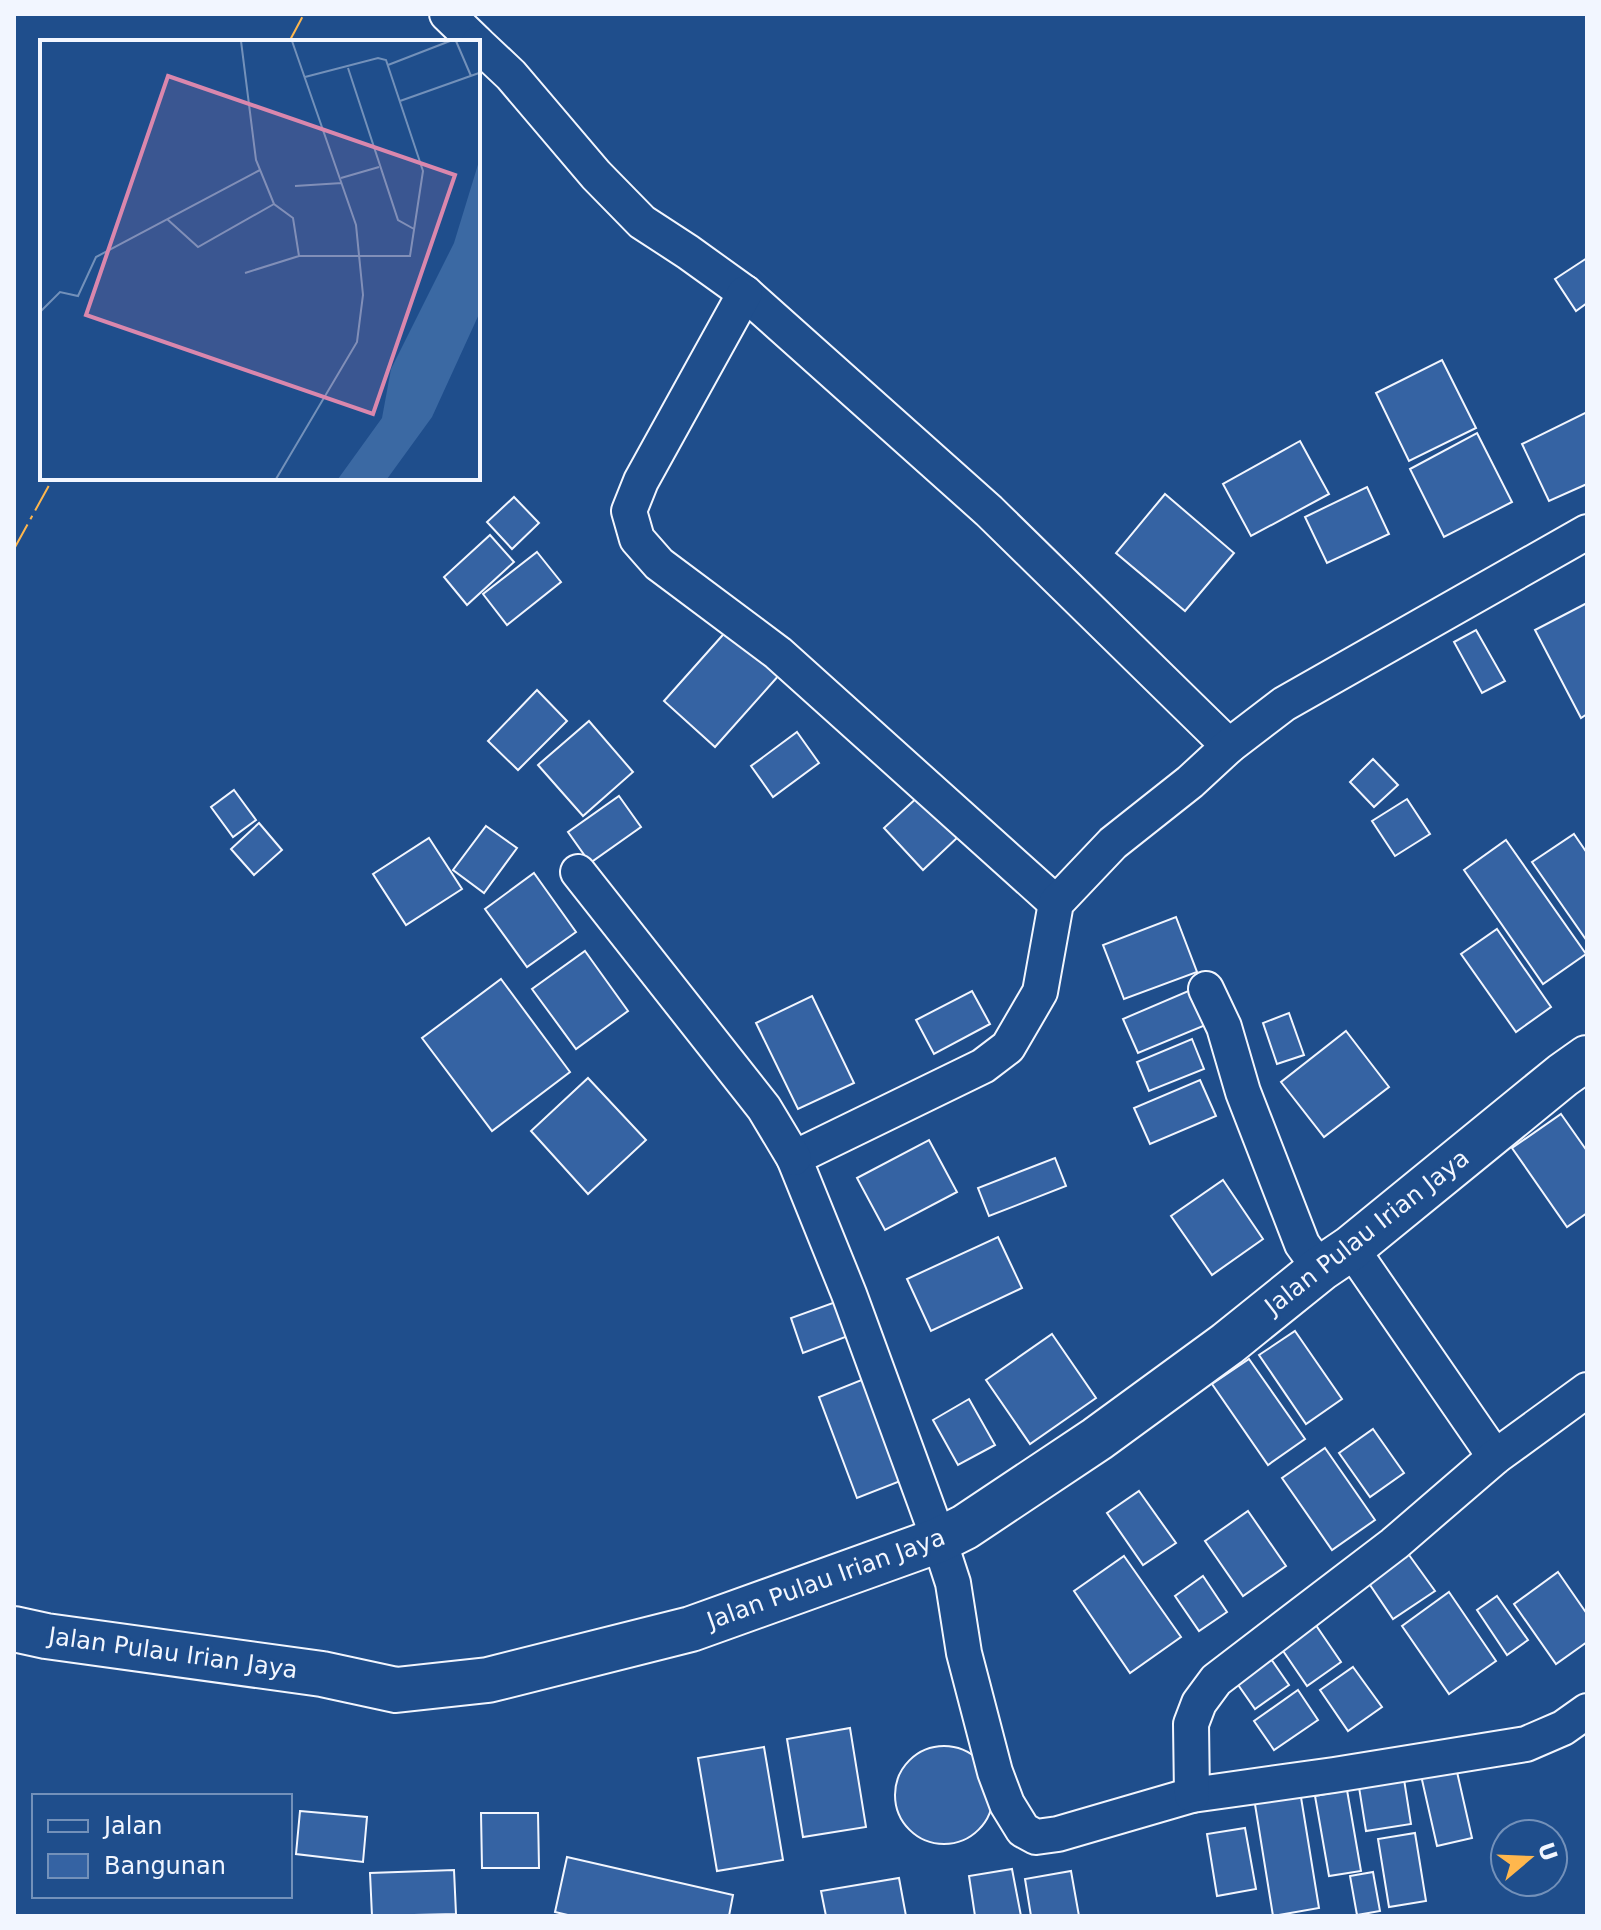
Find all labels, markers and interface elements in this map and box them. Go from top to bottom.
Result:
inset map [40,40,480,480]
street label: Jalan Pulau Irian Jaya [1258,1144,1475,1322]
street label: Jalan Pulau Irian Jaya [701,1523,949,1636]
street label: Jalan Pulau Irian Jaya [45,1621,299,1684]
legend [32,1794,292,1898]
text: Jalan [102,1812,162,1840]
north arrow [1489,1818,1569,1898]
text: U [1533,1839,1562,1864]
text: Bangunan [104,1852,226,1880]

